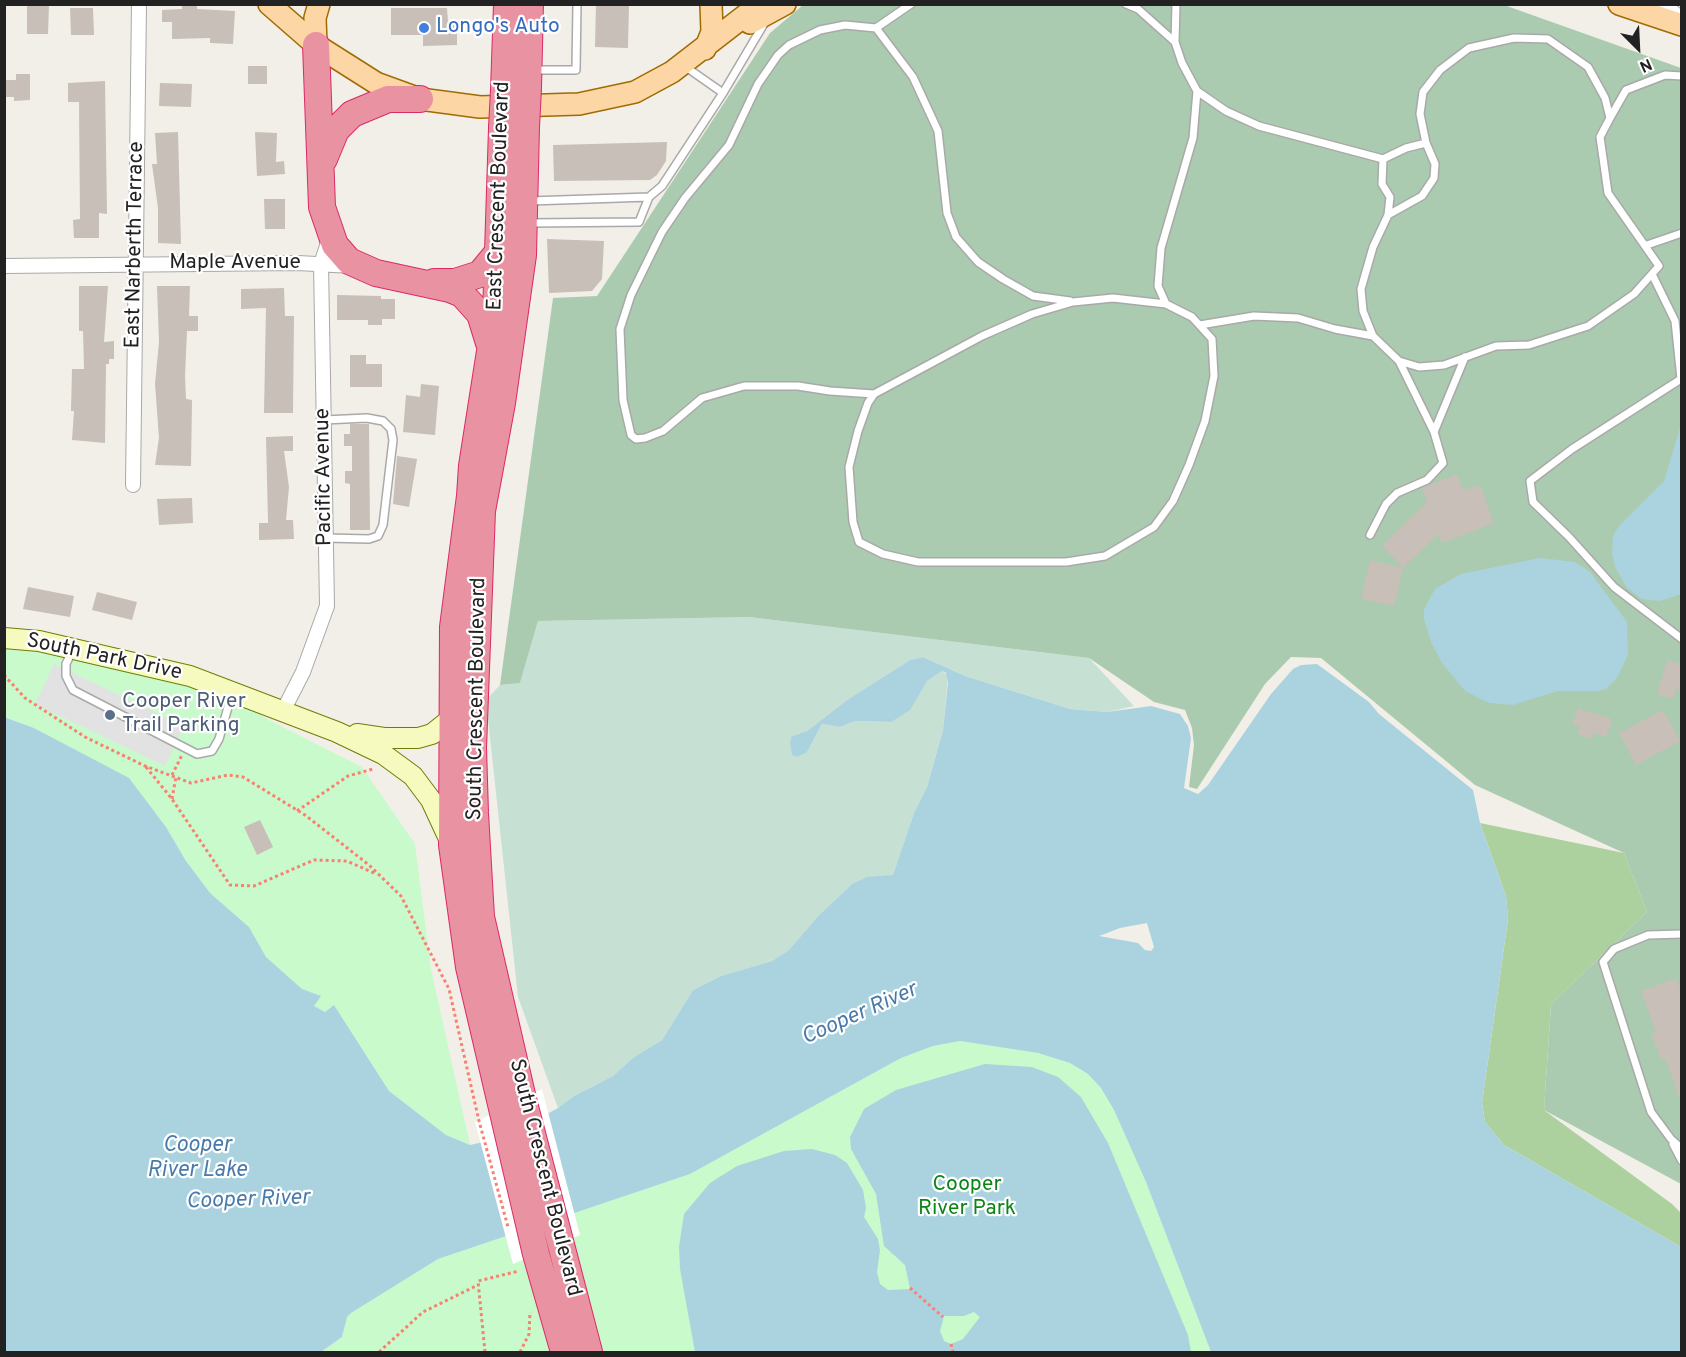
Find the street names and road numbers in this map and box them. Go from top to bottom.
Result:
street label: East Crescent Boulevard [483,81,517,311]
street label: East Narberth Terrace [122,141,150,349]
street label: Maple Avenue [169,251,301,277]
street label: Pacific Avenue [311,408,339,546]
street label: South Crescent Boulevard [463,577,493,821]
street label: South Park Drive [24,629,184,687]
street label: South Crescent Boulevard [502,1057,586,1299]

